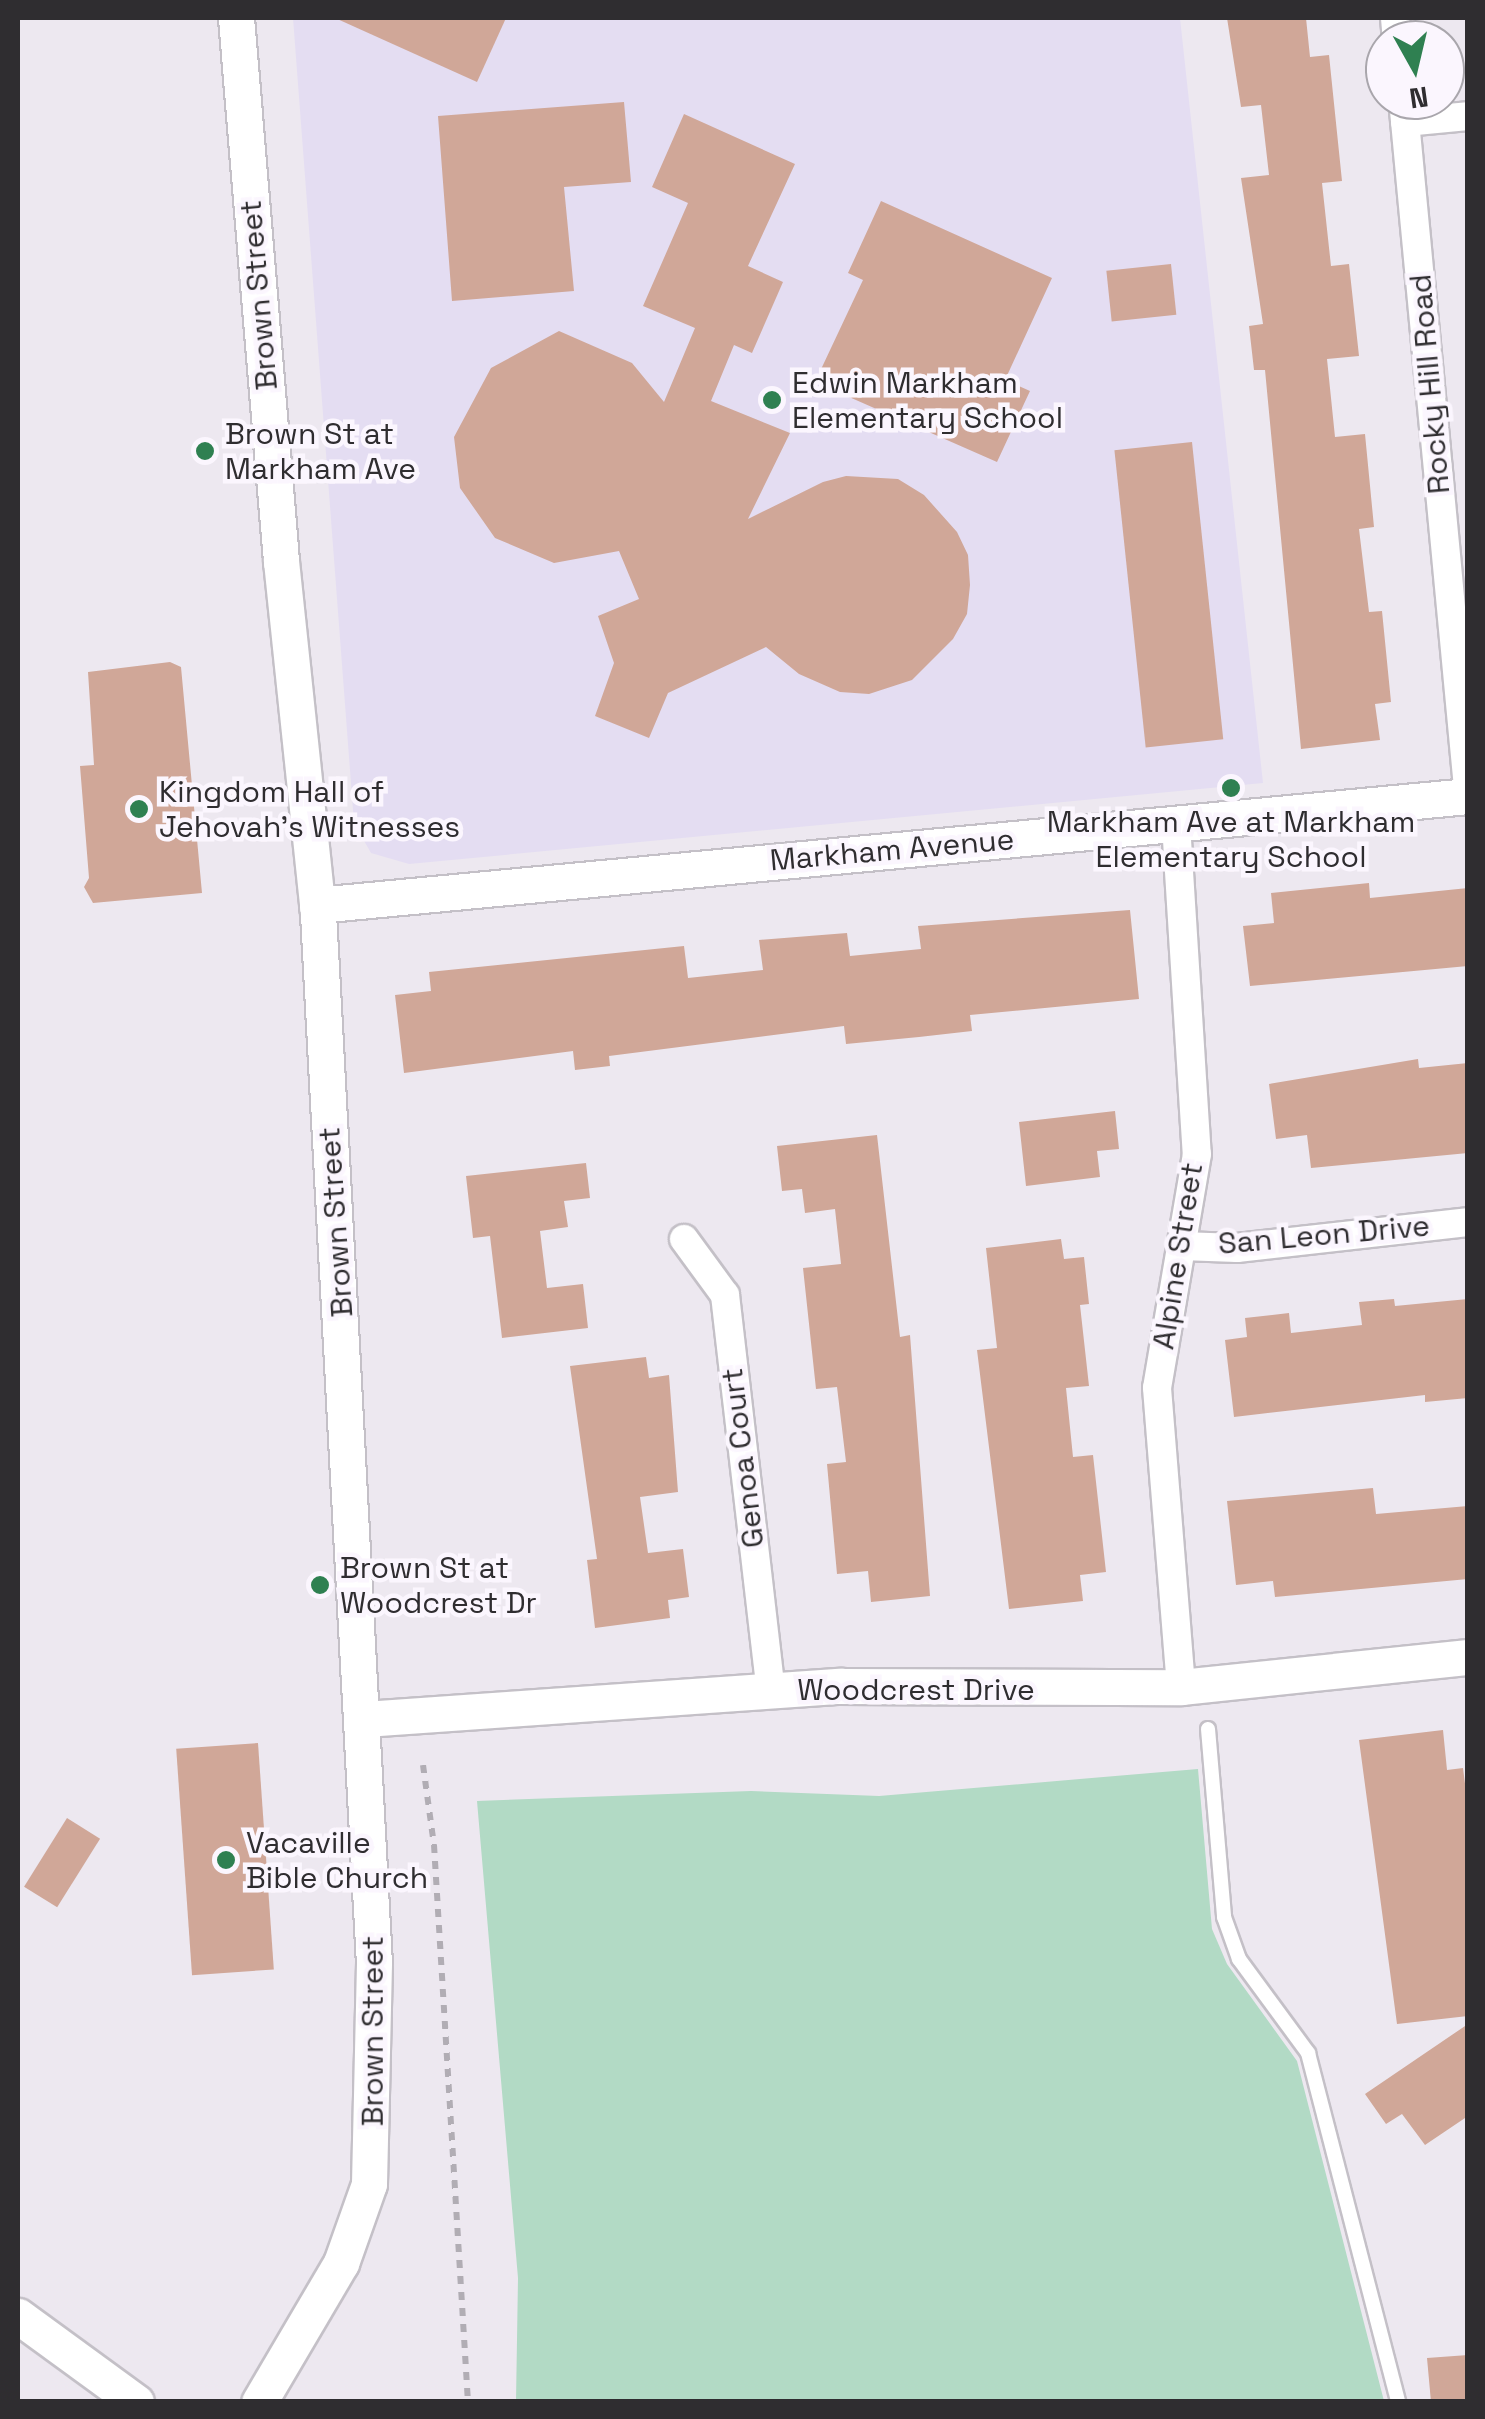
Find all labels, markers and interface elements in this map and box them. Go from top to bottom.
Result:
north arrow [1365,20,1465,120]
text: N [1407,79,1431,117]
street label: Brown Street [233,198,285,392]
street label: Rocky Hill Road [1402,273,1458,495]
place label: Edwin Markham Elementary School [792,365,1063,436]
marker: Edwin Markham Elementary School [761,389,783,411]
place label: Brown St at Markham Ave [225,416,416,486]
marker: Brown St at Markham Ave [194,440,216,462]
place label: Kingdom Hall of Jehovah's Witnesses [159,774,460,844]
marker: Markham Ave at Markham Elementary School [1220,777,1242,799]
marker: Kingdom Hall of Jehovah's Witnesses [128,798,150,820]
place label: Markham Ave at Markham Elementary School [1046,804,1416,874]
street label: Markham Avenue [768,821,1016,879]
street label: Brown Street [311,1126,361,1318]
street label: Alpine Street [1145,1160,1211,1352]
street label: San Leon Drive [1217,1208,1431,1262]
street label: Genoa Court [714,1366,772,1550]
place label: Brown St at Woodcrest Dr [340,1550,537,1620]
marker: Brown St at Woodcrest Dr [309,1574,331,1596]
street label: Woodcrest Drive [797,1672,1035,1708]
place label: Vacaville Bible Church [246,1825,428,1896]
marker: Vacaville Bible Church [215,1849,237,1871]
street label: Brown Street [355,1936,391,2126]

